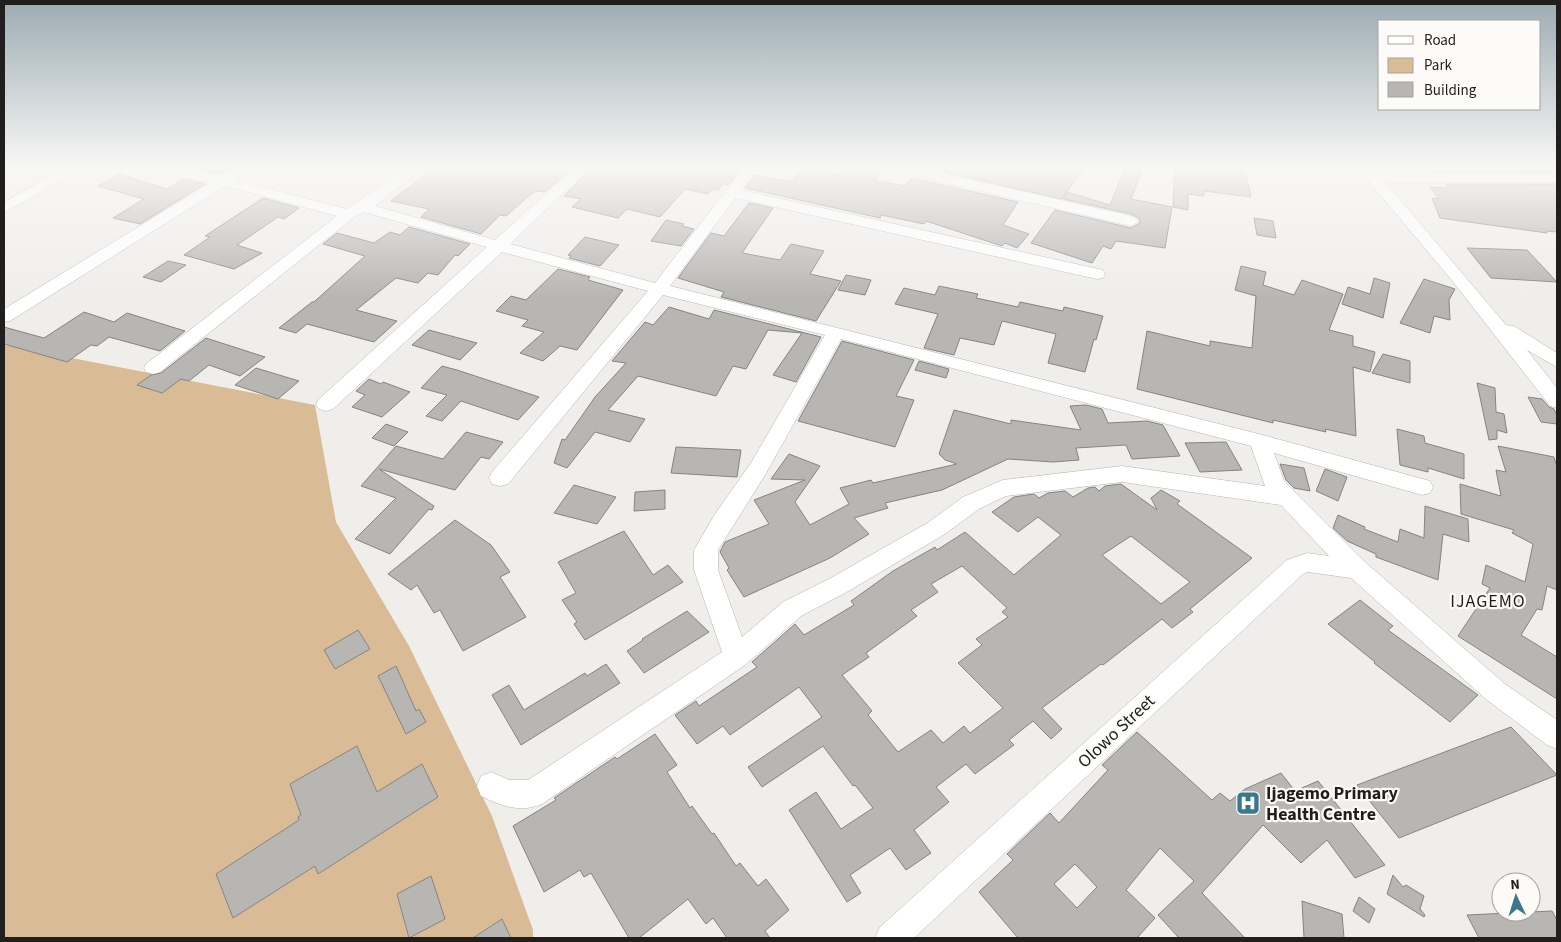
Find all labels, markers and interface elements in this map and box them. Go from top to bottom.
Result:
legend [1378,20,1541,110]
text: Road [1424,30,1456,51]
text: Park [1424,55,1453,76]
text: Building [1424,80,1477,101]
district label: IJAGEMO [1450,589,1526,614]
street label: Olowo Street [1072,689,1161,774]
place label: Ijagemo Primary Health Centre [1266,781,1399,827]
hospital icon: Ijagemo Primary Health Centre [1235,790,1261,816]
north arrow [1491,872,1541,922]
text: N [1510,875,1521,895]

